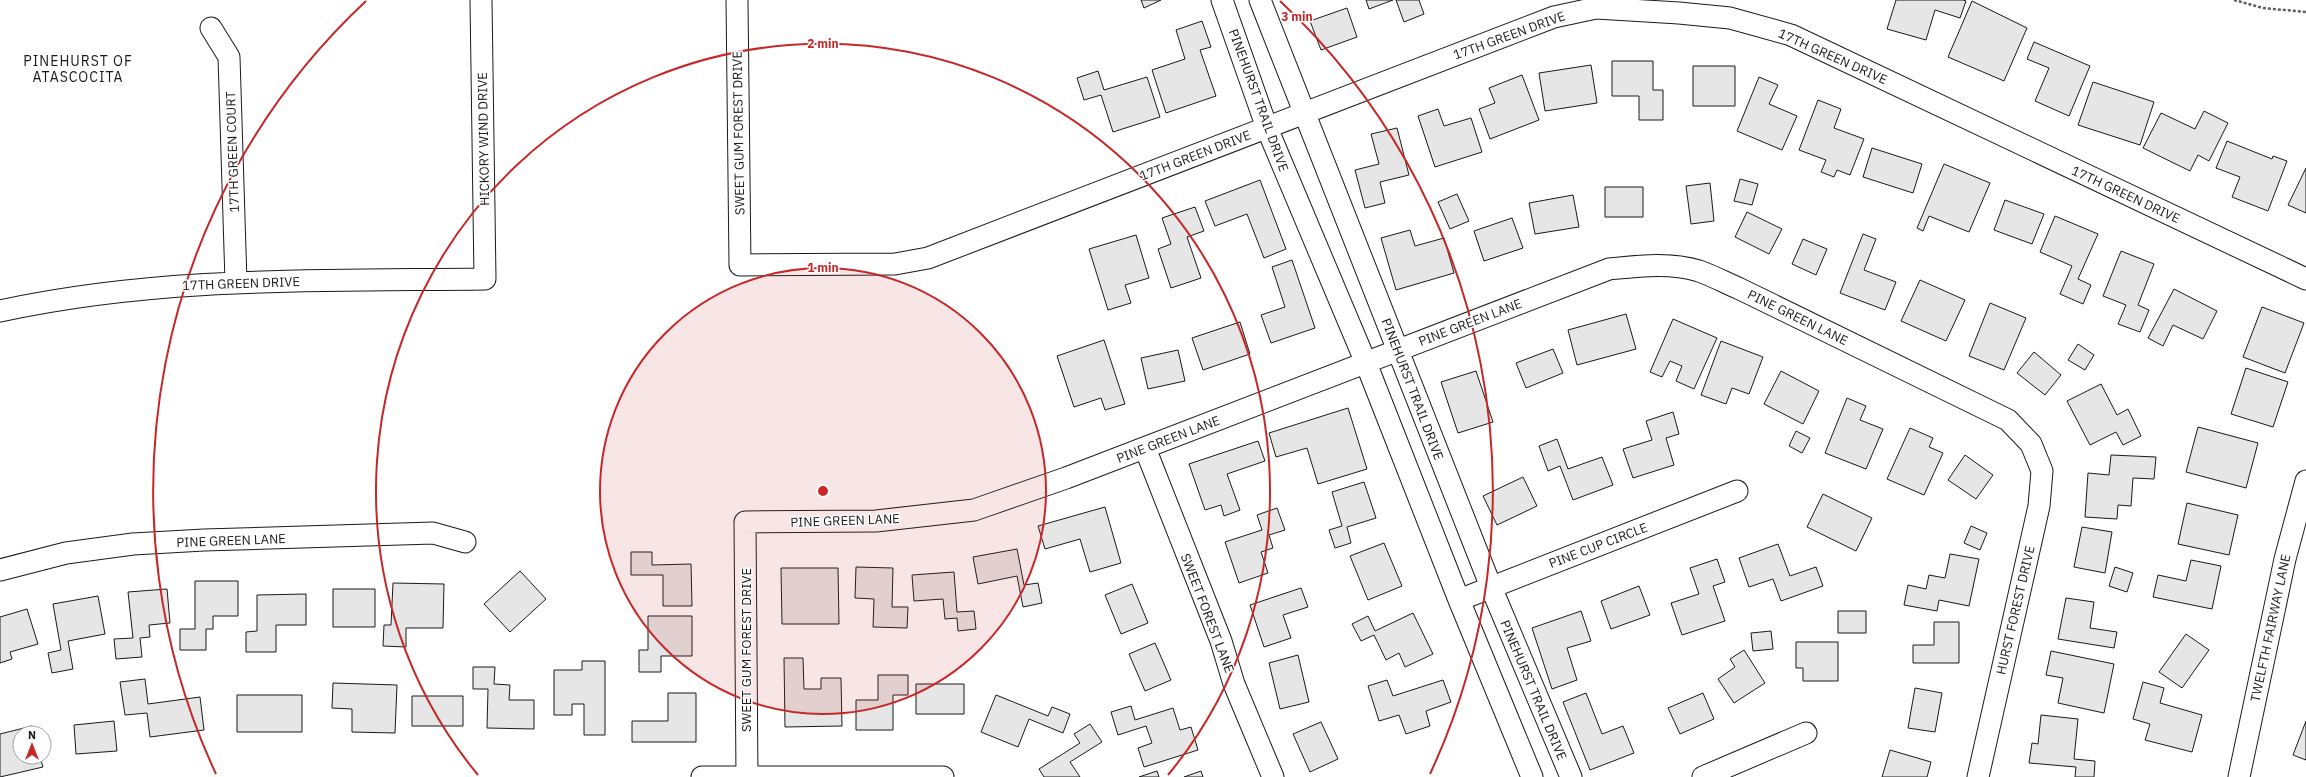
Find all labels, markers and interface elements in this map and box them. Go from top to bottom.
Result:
street label: 17TH GREEN DRIVE [1451,7,1567,64]
text: 3 min [1281,9,1313,24]
street label: 17TH GREEN DRIVE [1776,25,1890,88]
street label: PINEHURST TRAIL DRIVE [1225,26,1292,174]
text: 2 min [807,36,839,51]
street label: SWEET GUM FOREST DRIVE [729,51,748,215]
district label: PINEHURST OF ATASCOCITA [23,52,133,86]
street label: HICKORY WIND DRIVE [474,72,493,206]
street label: 17TH GREEN COURT [222,90,243,213]
street label: 17TH GREEN DRIVE [1137,126,1253,185]
street label: 17TH GREEN DRIVE [2069,162,2183,227]
text: 1 min [807,260,839,275]
street label: 17TH GREEN DRIVE [182,273,300,294]
street label: PINE GREEN LANE [1745,286,1851,349]
street label: PINE GREEN LANE [1416,295,1524,350]
street label: PINEHURST TRAIL DRIVE [1378,316,1447,463]
street label: PINE GREEN LANE [1114,412,1222,467]
centre of rings [816,484,830,498]
street label: PINE GREEN LANE [790,510,900,531]
street label: PINE CUP CIRCLE [1546,519,1650,572]
street label: PINE GREEN LANE [176,530,286,551]
street label: HURST FOREST DRIVE [1992,544,2039,676]
street label: SWEET FOREST LANE [1177,551,1238,675]
street label: TWELFTH FAIRWAY LANE [2247,553,2294,703]
street label: SWEET GUM FOREST DRIVE [738,568,755,732]
street label: PINEHURST TRAIL DRIVE [1496,618,1571,763]
north arrow [12,725,52,765]
text: N [28,728,36,742]

